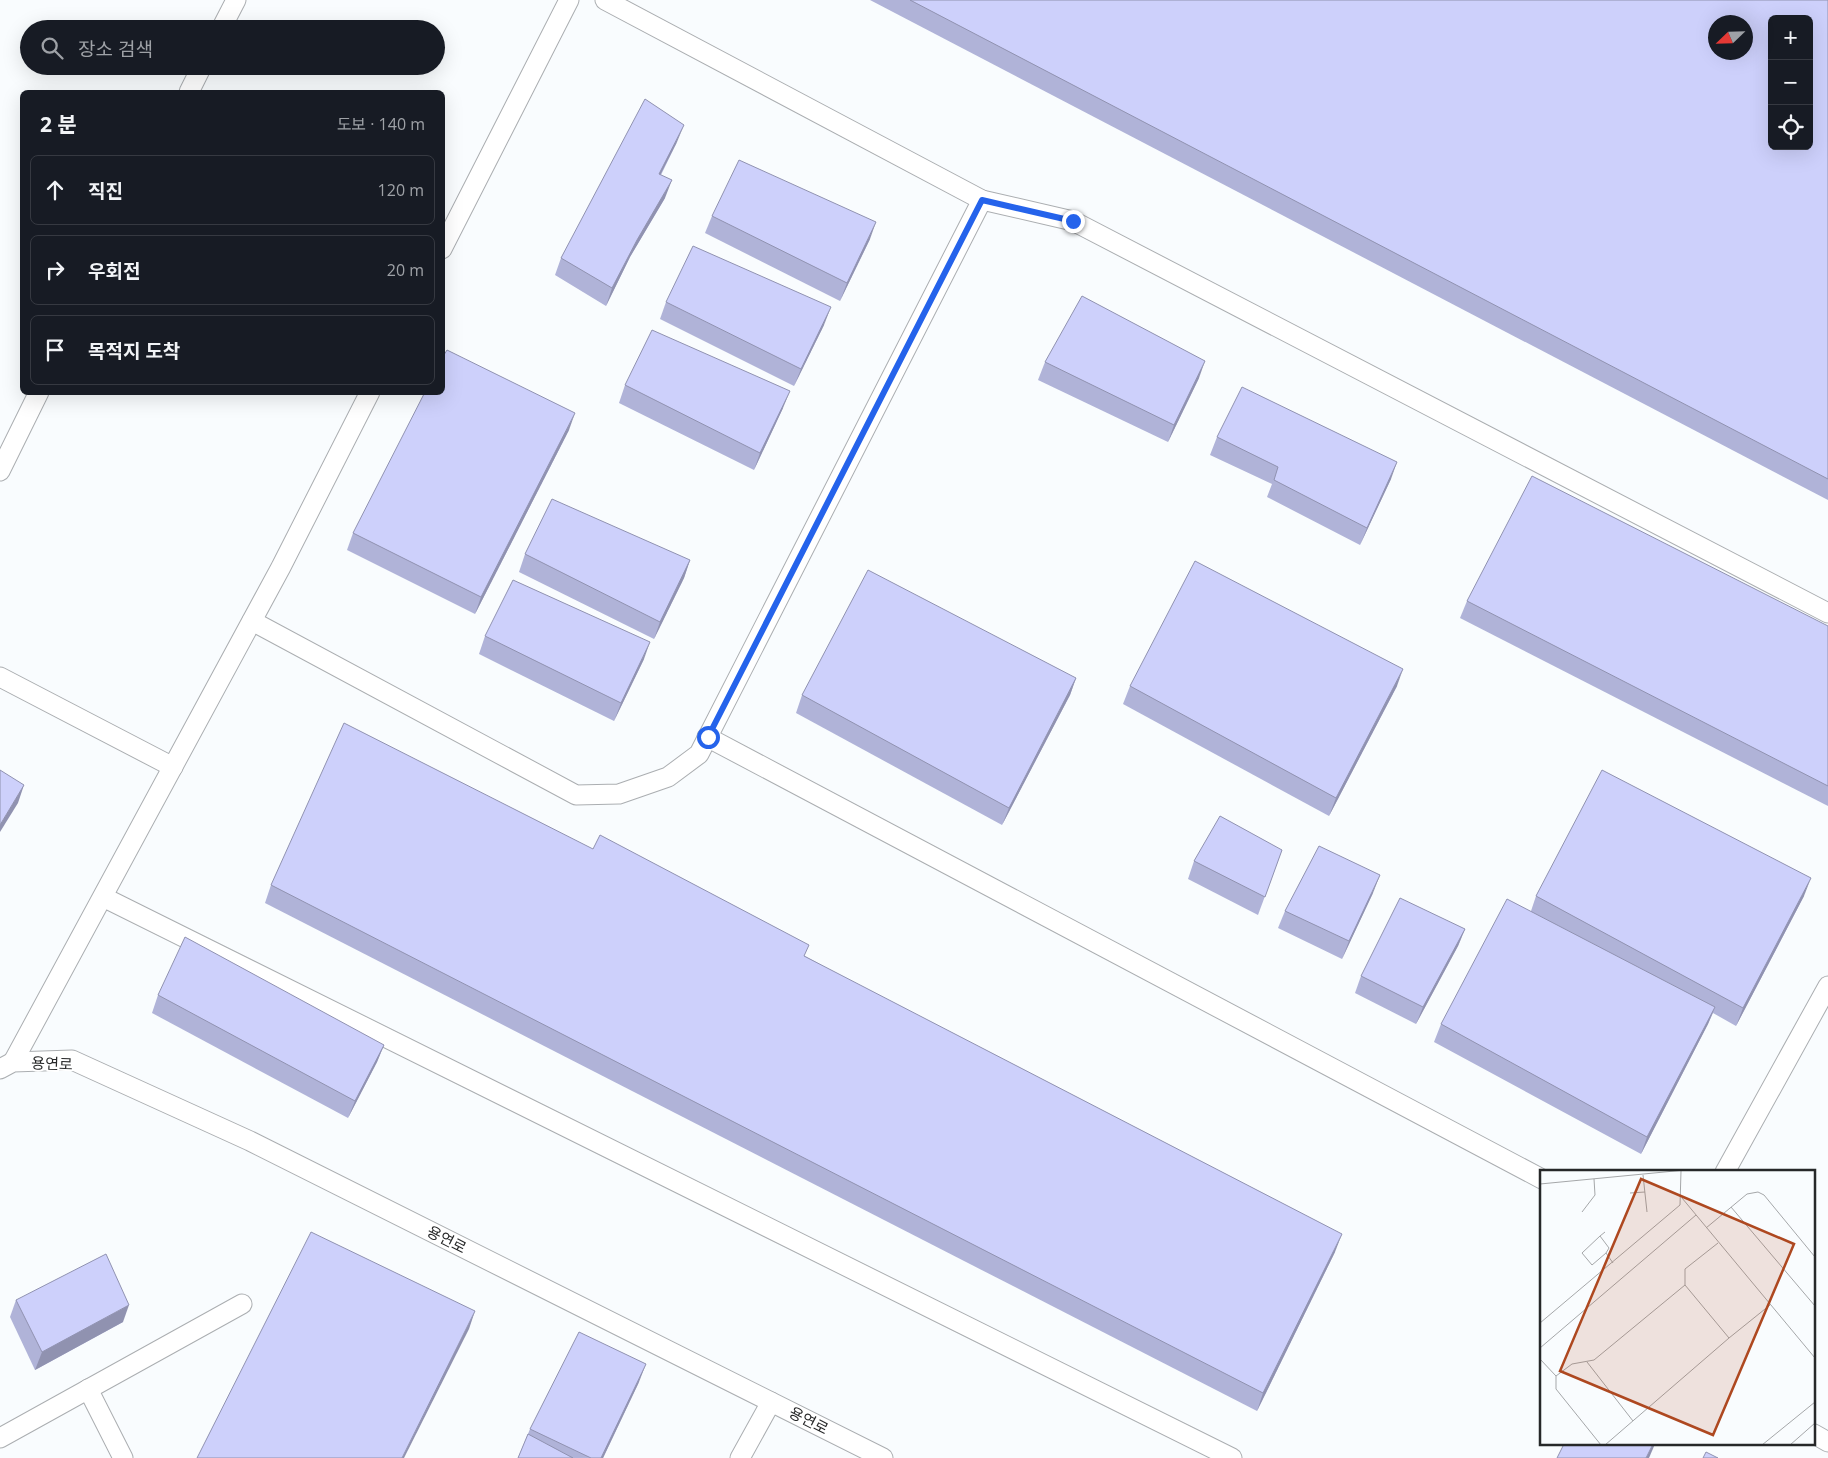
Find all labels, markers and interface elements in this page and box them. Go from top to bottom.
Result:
north arrow [1708,15,1753,60]
map controls [1768,15,1813,150]
button: + [1768,15,1813,60]
search box [20,20,445,75]
icon: search [38,34,66,62]
text: 장소 검색 [78,36,153,62]
button: − [1768,60,1813,105]
button: locate [1768,105,1813,150]
text: 2 분 [40,110,77,138]
text: 도보 · 140 m [337,113,425,135]
icon: ahead [41,176,69,204]
text: 직진 [88,178,123,204]
text: 120 m [378,179,424,201]
route end [1062,210,1085,233]
icon: right [41,256,69,284]
text: 우회전 [88,258,140,284]
text: 20 m [387,259,424,281]
icon: arrive [41,336,69,364]
text: 목적지 도착 [88,338,180,364]
route start [697,726,720,749]
street label: 용연로 [31,1052,73,1074]
inset map [1540,1170,1816,1446]
street label: 용연로 [424,1221,470,1257]
street label: 용연로 [786,1402,832,1438]

